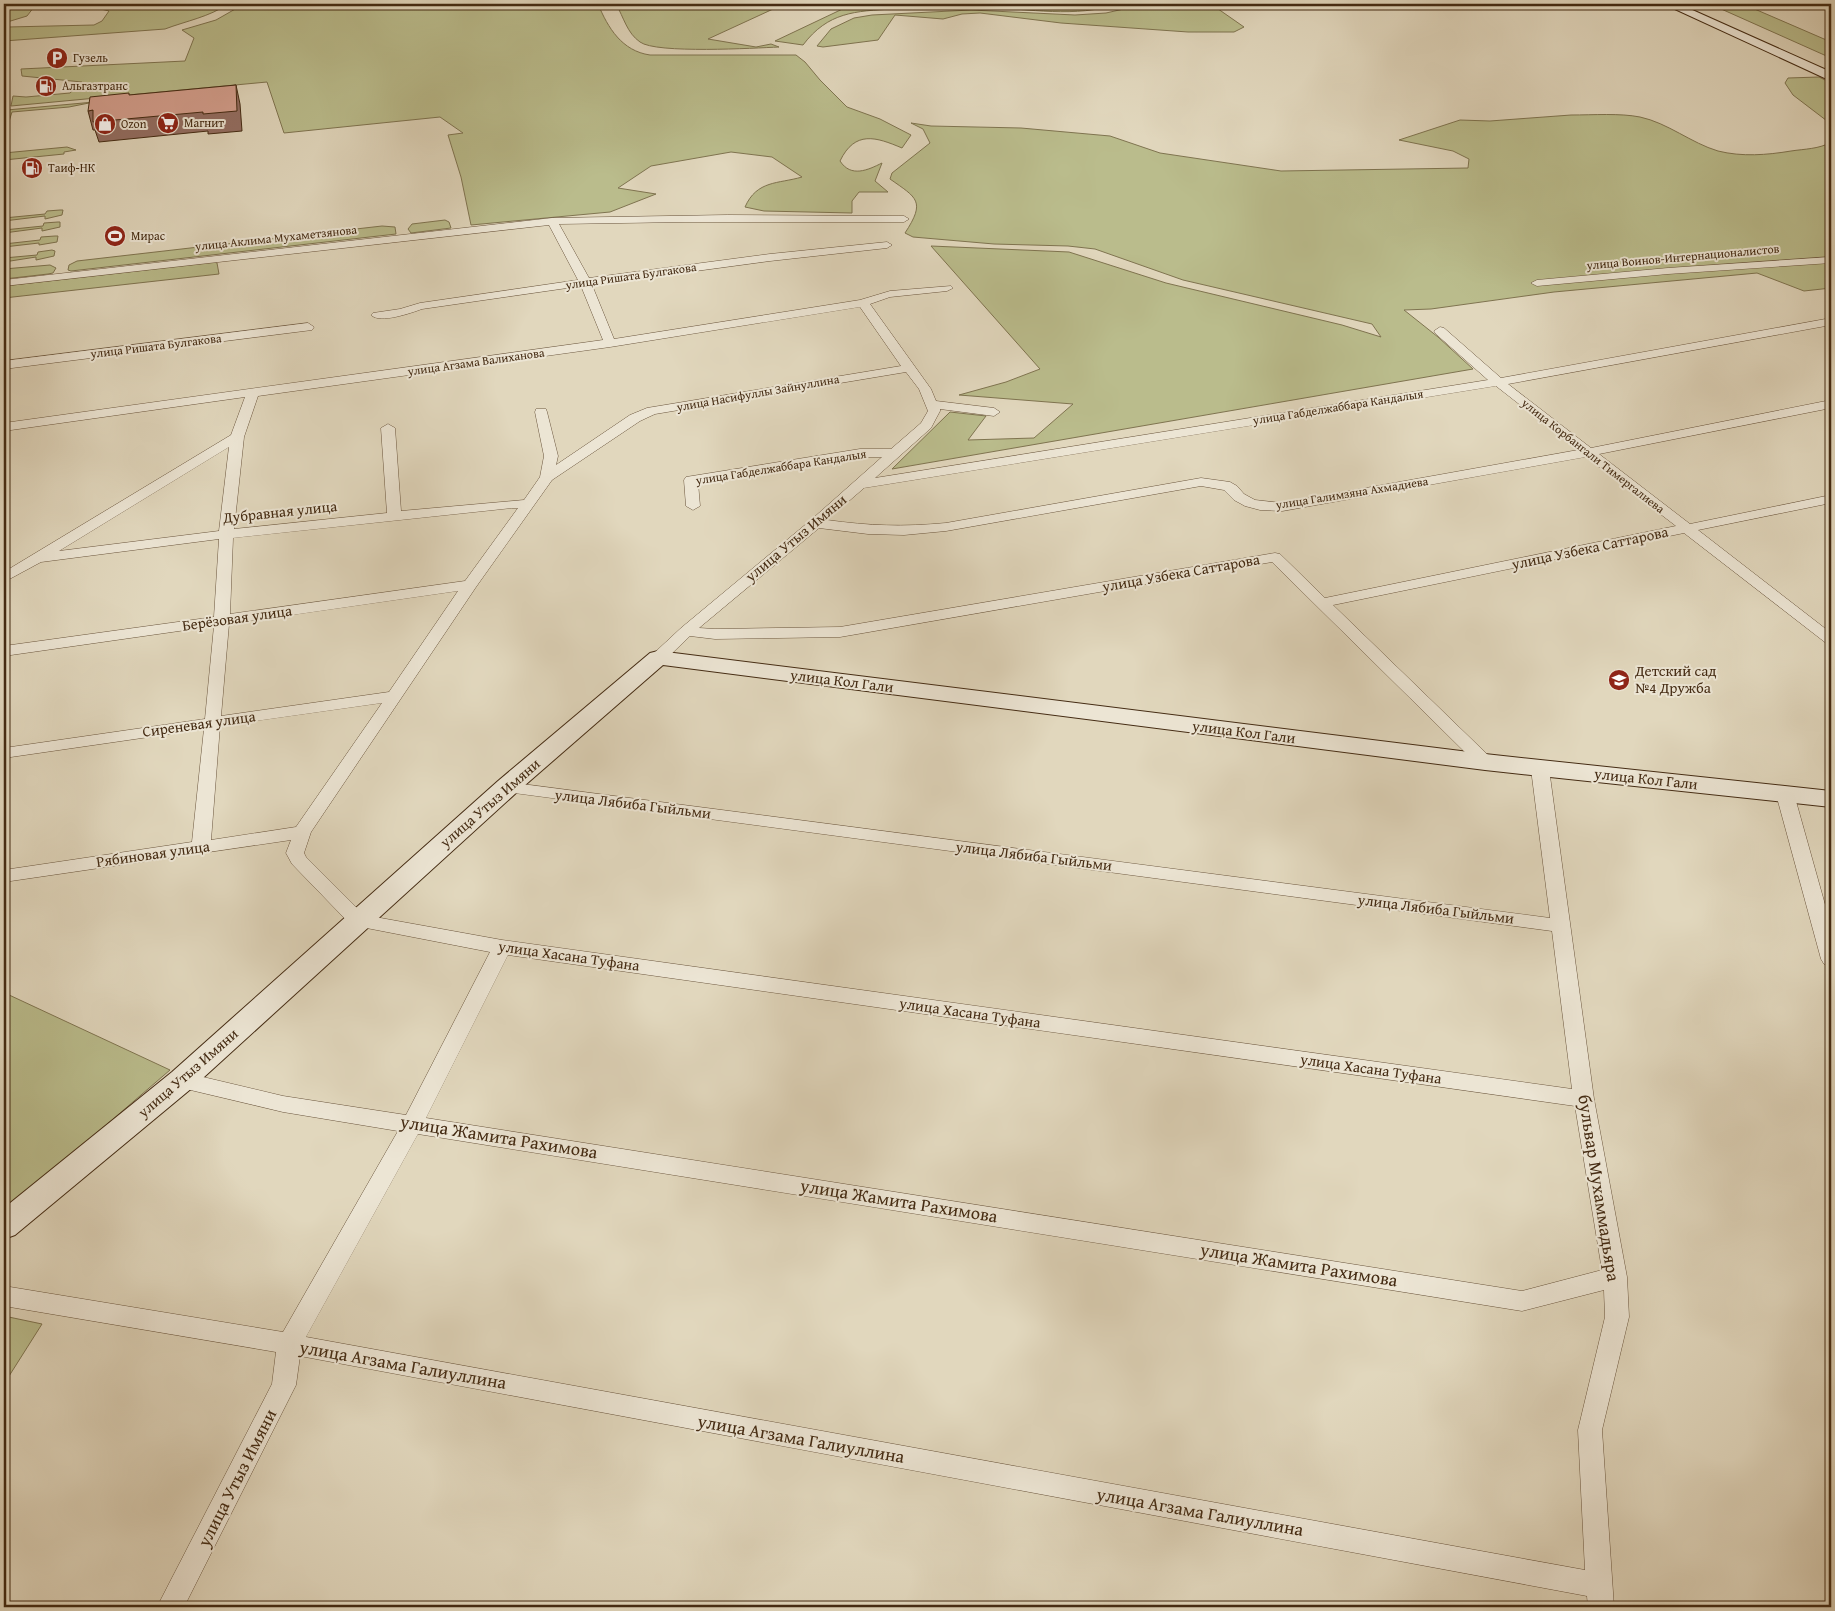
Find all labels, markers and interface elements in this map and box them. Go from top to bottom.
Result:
parking icon: Гузель [45,46,69,70]
place label: Гузель [73,49,108,66]
fuel station icon: Альгазтранс [34,74,58,98]
place label: Альгазтранс [62,77,128,94]
supermarket icon: Магнит [156,111,180,135]
shop icon: Ozon [93,112,117,136]
place label: Магнит [184,114,224,131]
place label: Ozon [121,115,147,132]
fuel station icon: Таиф-НК [20,156,44,180]
place label: Таиф-НК [48,159,96,176]
street label: улица Аклима Мухаметзянова [193,221,358,255]
sports icon: Мирас [103,224,127,248]
place label: Мирас [131,227,166,244]
street label: улица Воинов-Интернационалистов [1585,240,1780,273]
street label: улица Ришата Булгакова [563,258,698,293]
street label: улица Ришата Булгакова [88,329,223,362]
street label: улица Агзама Валиханова [405,343,546,380]
street label: улица Насифуллы Зайнуллина [674,370,841,415]
street label: улица Габделжаббара Кандалыя [1251,385,1424,429]
street label: улица Корбангали Тимергалиева [1517,394,1669,517]
street label: улица Габделжаббара Кандалыя [694,445,867,489]
street label: улица Галимзяна Ахмадиева [1274,472,1430,513]
street label: улица Утыз Имяни [740,489,851,587]
street label: Дубравная улица [221,495,339,528]
street label: улица Узбека Саттарова [1509,520,1671,575]
street label: улица Узбека Саттарова [1100,548,1262,597]
street label: Берёзовая улица [181,599,294,636]
place label: Детский сад №4 Дружба [1634,660,1716,698]
street label: улица Кол Гали [788,664,895,697]
school or university icon: Детский сад №4 Дружба [1607,668,1631,692]
street label: Сиреневая улица [141,705,258,742]
street label: улица Кол Гали [1190,715,1297,748]
street label: улица Утыз Имяни [434,753,544,853]
street label: улица Кол Гали [1592,763,1699,794]
street label: улица Лябиба Гыйльми [553,783,712,824]
street label: Рябиновая улица [95,835,212,872]
street label: улица Лябиба Гыйльми [954,835,1113,876]
street label: улица Лябиба Гыйльми [1356,888,1515,929]
street label: улица Хасана Туфана [496,935,642,976]
street label: улица Хасана Туфана [897,992,1043,1033]
street label: улица Утыз Имяни [132,1023,242,1123]
street label: улица Хасана Туфана [1298,1048,1444,1089]
street label: бульвар Мухаммадьяра [1571,1093,1628,1284]
street label: улица Жамита Рахимова [398,1107,600,1166]
street label: улица Жамита Рахимова [798,1171,1000,1230]
street label: улица Жамита Рахимова [1198,1235,1400,1294]
street label: улица Агзама Галиуллина [297,1333,509,1396]
street label: улица Утыз Имяни [190,1404,283,1552]
street label: улица Агзама Галиуллина [695,1407,907,1470]
street label: улица Агзама Галиуллина [1094,1480,1306,1543]

